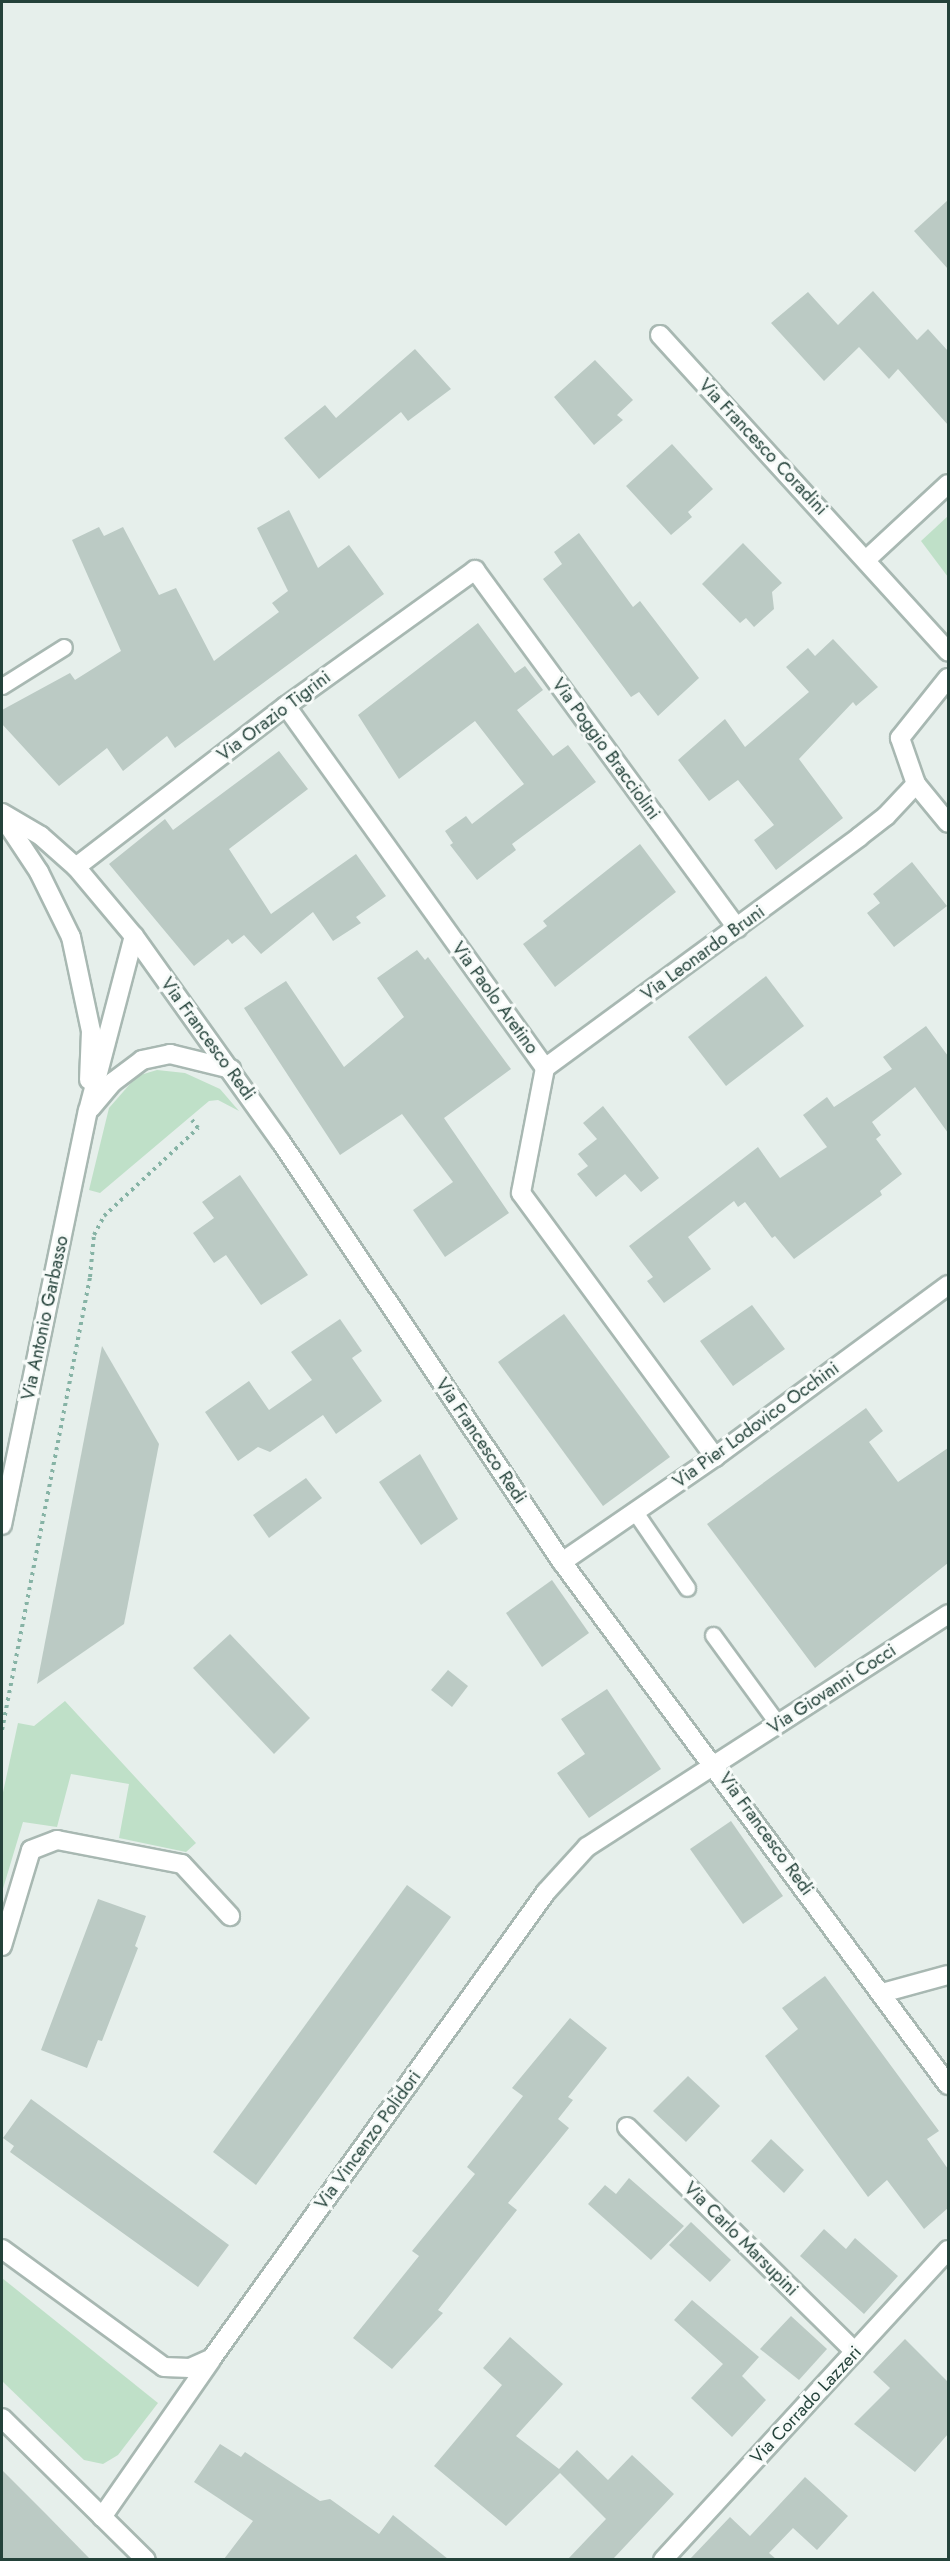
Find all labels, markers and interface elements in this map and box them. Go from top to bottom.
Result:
street label: Via Francesco Coradini [694,374,832,520]
street label: Via Orazio Tigrini [213,666,335,766]
street label: Via Poggio Bracciolini [547,674,665,824]
street label: Via Leonardo Bruni [637,901,769,1005]
street label: Via Paolo Aretino [447,938,543,1058]
street label: Via Francesco Redi [156,973,260,1105]
street label: Via Antonio Garbasso [17,1234,73,1402]
street label: Via Pier Lodovico Occhini [669,1358,843,1492]
street label: Via Francesco Redi [431,1374,531,1508]
street label: Via Giovanni Cocci [764,1640,900,1738]
street label: Via Francesco Redi [714,1768,818,1900]
street label: Via Vincenzo Polidori [310,2066,426,2214]
street label: Via Carlo Marsupini [680,2178,802,2300]
street label: Via Corrado Lazzeri [746,2342,866,2468]

